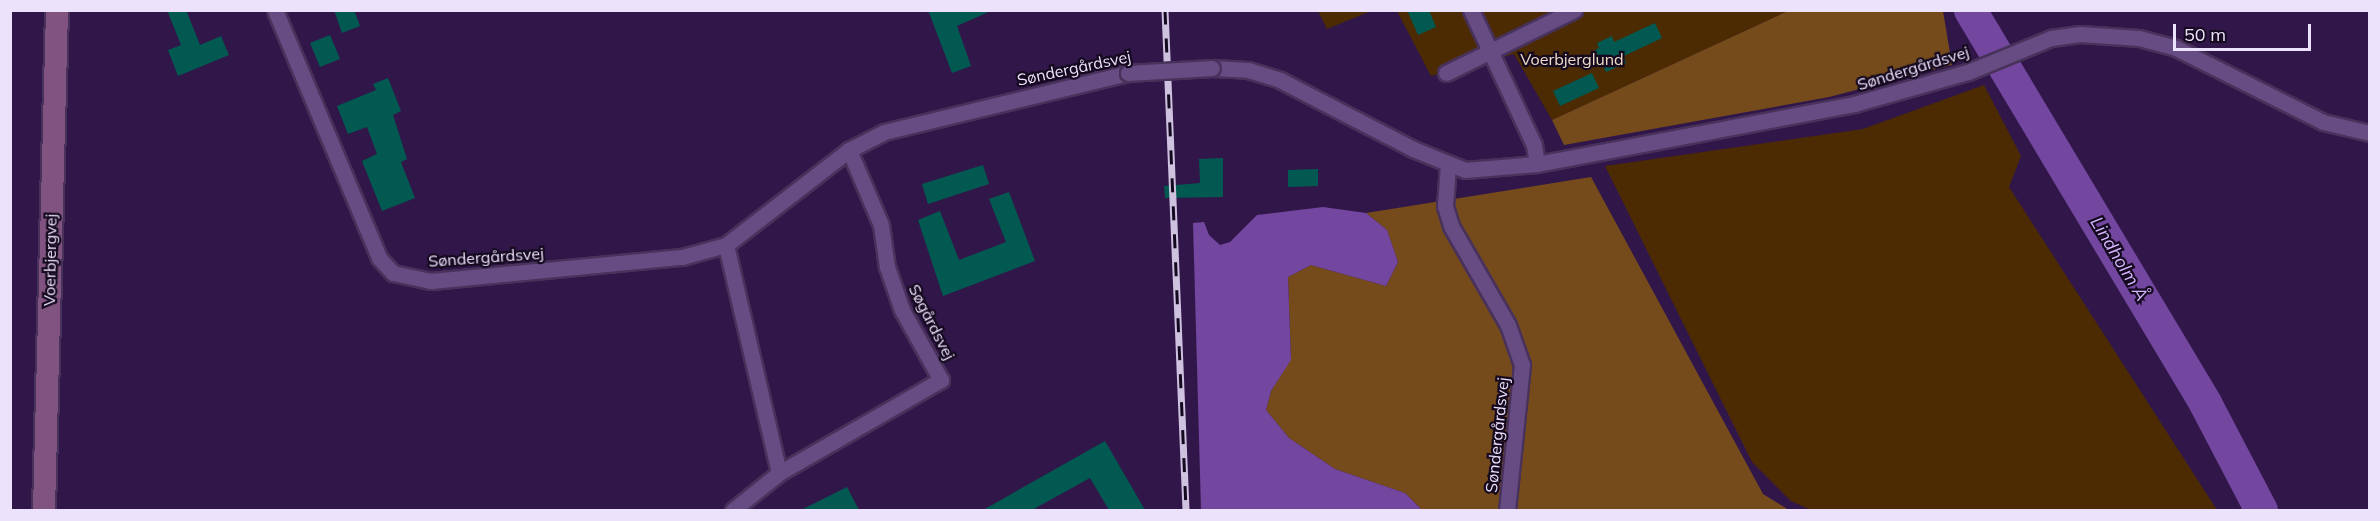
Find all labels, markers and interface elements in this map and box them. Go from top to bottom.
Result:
scale bar [2176,12,2314,50]
text: 50 m [2184,23,2226,46]
street label: Søndergårdsvej [1855,42,1971,94]
street label: Søndergårdsvej [1015,47,1133,89]
park label: Voerbjerglund [1520,49,1624,69]
water label: Lindholm Å [2085,213,2153,305]
street label: Voerbjergvej [40,214,60,306]
street label: Søndergårdsvej [428,243,544,271]
street label: Søgårdsvej [905,281,959,363]
street label: Søndergårdsvej [1481,376,1513,494]

